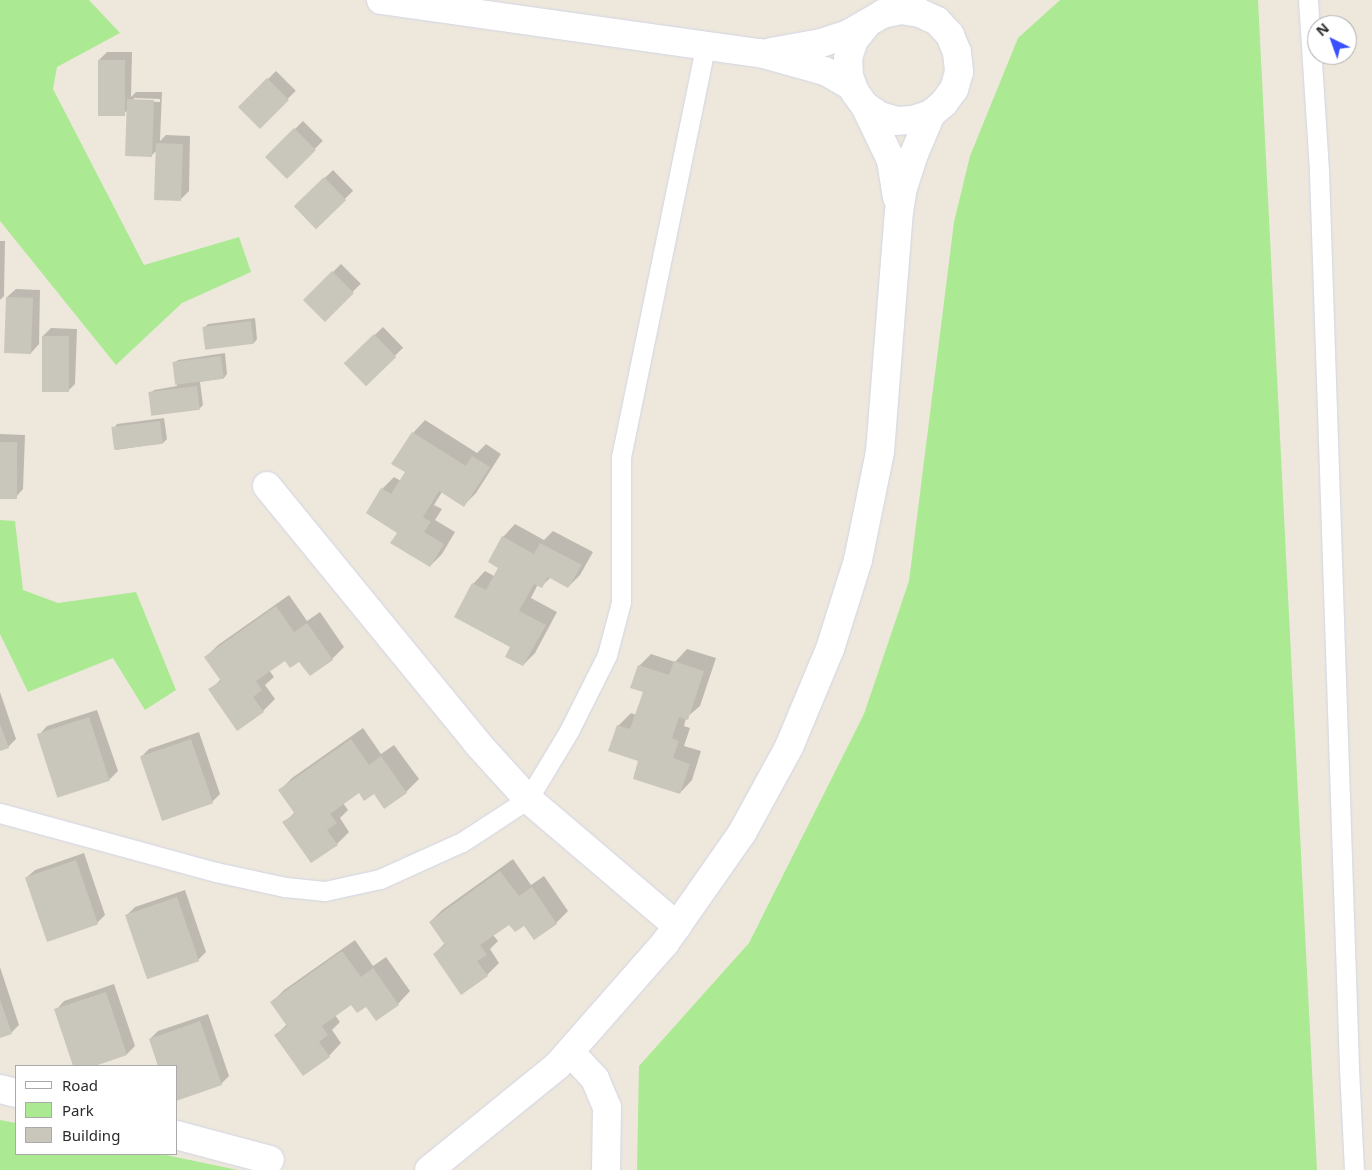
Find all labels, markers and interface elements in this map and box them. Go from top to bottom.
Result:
north arrow [1307,15,1357,65]
text: N [1312,18,1333,40]
legend [15,1065,178,1155]
text: Road [62,1075,98,1095]
text: Park [62,1100,94,1120]
text: Building [62,1125,120,1145]

